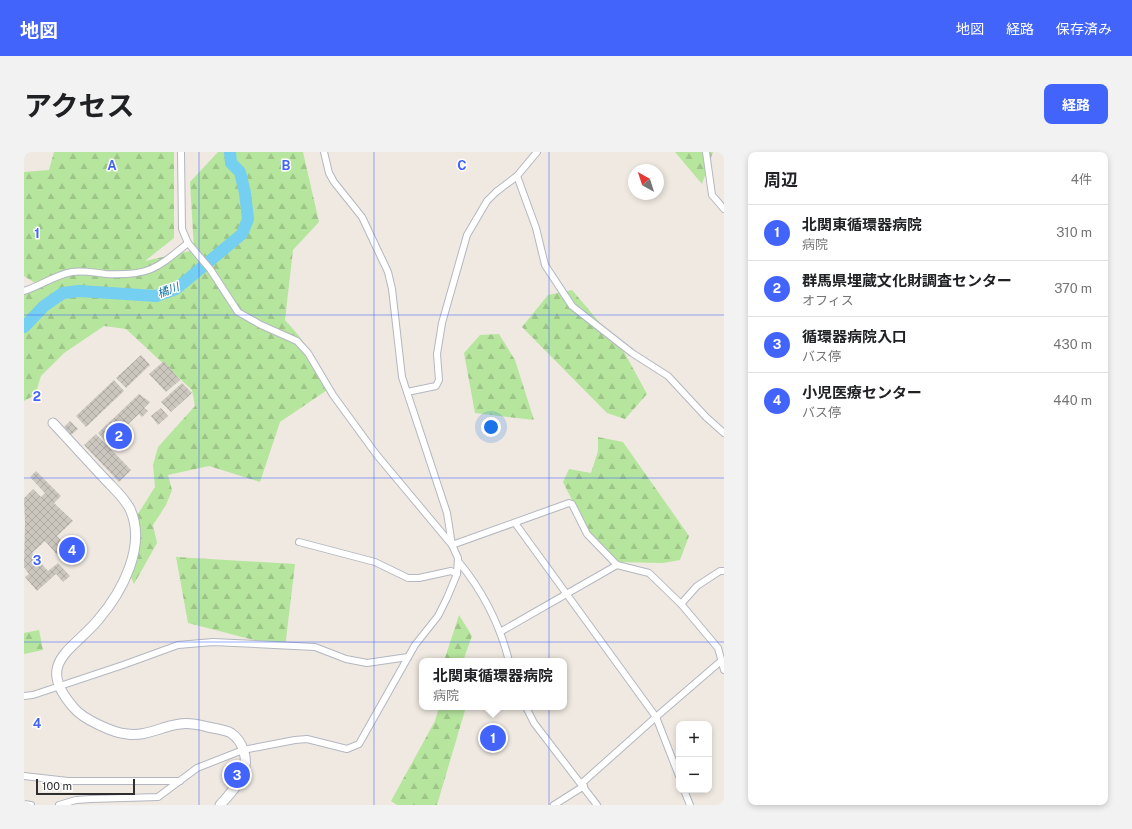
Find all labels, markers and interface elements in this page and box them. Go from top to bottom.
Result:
text: 地図 [20,19,58,41]
text: 地図 [956,21,984,37]
text: 経路 [1006,21,1034,37]
text: 保存済み [1056,21,1112,37]
button: 経路 [1044,84,1108,124]
text: アクセス [24,89,135,122]
text: A [107,158,117,173]
text: B [282,158,291,173]
text: C [457,158,467,173]
north arrow [628,164,664,200]
text: 周辺 [764,170,798,190]
text: 4件 [1071,172,1092,187]
text: 北関東循環器病院 [802,216,922,233]
text: 1 [774,225,780,240]
text: 310 m [1056,225,1092,240]
text: 1 [34,226,40,241]
text: 病院 [802,237,828,252]
text: 群馬県埋蔵文化財調査センター [802,272,1012,289]
water label: 橘川 [156,280,181,300]
text: 2 [773,281,781,296]
text: 370 m [1054,281,1092,296]
text: オフィス [802,293,854,308]
text: 循環器病院入口 [802,328,907,345]
text: 3 [773,337,781,352]
text: 430 m [1053,337,1092,352]
text: バス停 [802,349,841,364]
text: 小児医療センター [802,384,922,401]
text: 2 [33,389,41,404]
text: 4 [773,393,781,408]
text: 440 m [1053,393,1092,408]
text: バス停 [802,405,841,420]
your location [481,417,501,437]
pin: 2 [106,421,132,451]
pin: 4 [59,535,85,565]
text: 3 [33,553,42,568]
popup [419,658,567,710]
text: 北関東循環器病院 [433,667,553,684]
text: 病院 [433,688,459,703]
text: 4 [33,716,42,731]
map controls [676,721,712,793]
button: + [676,721,712,757]
pin: 1 [480,723,506,753]
button: − [676,757,712,793]
pin: 3 [224,760,250,790]
scale bar [36,777,135,796]
text: 100 m [42,780,72,792]

